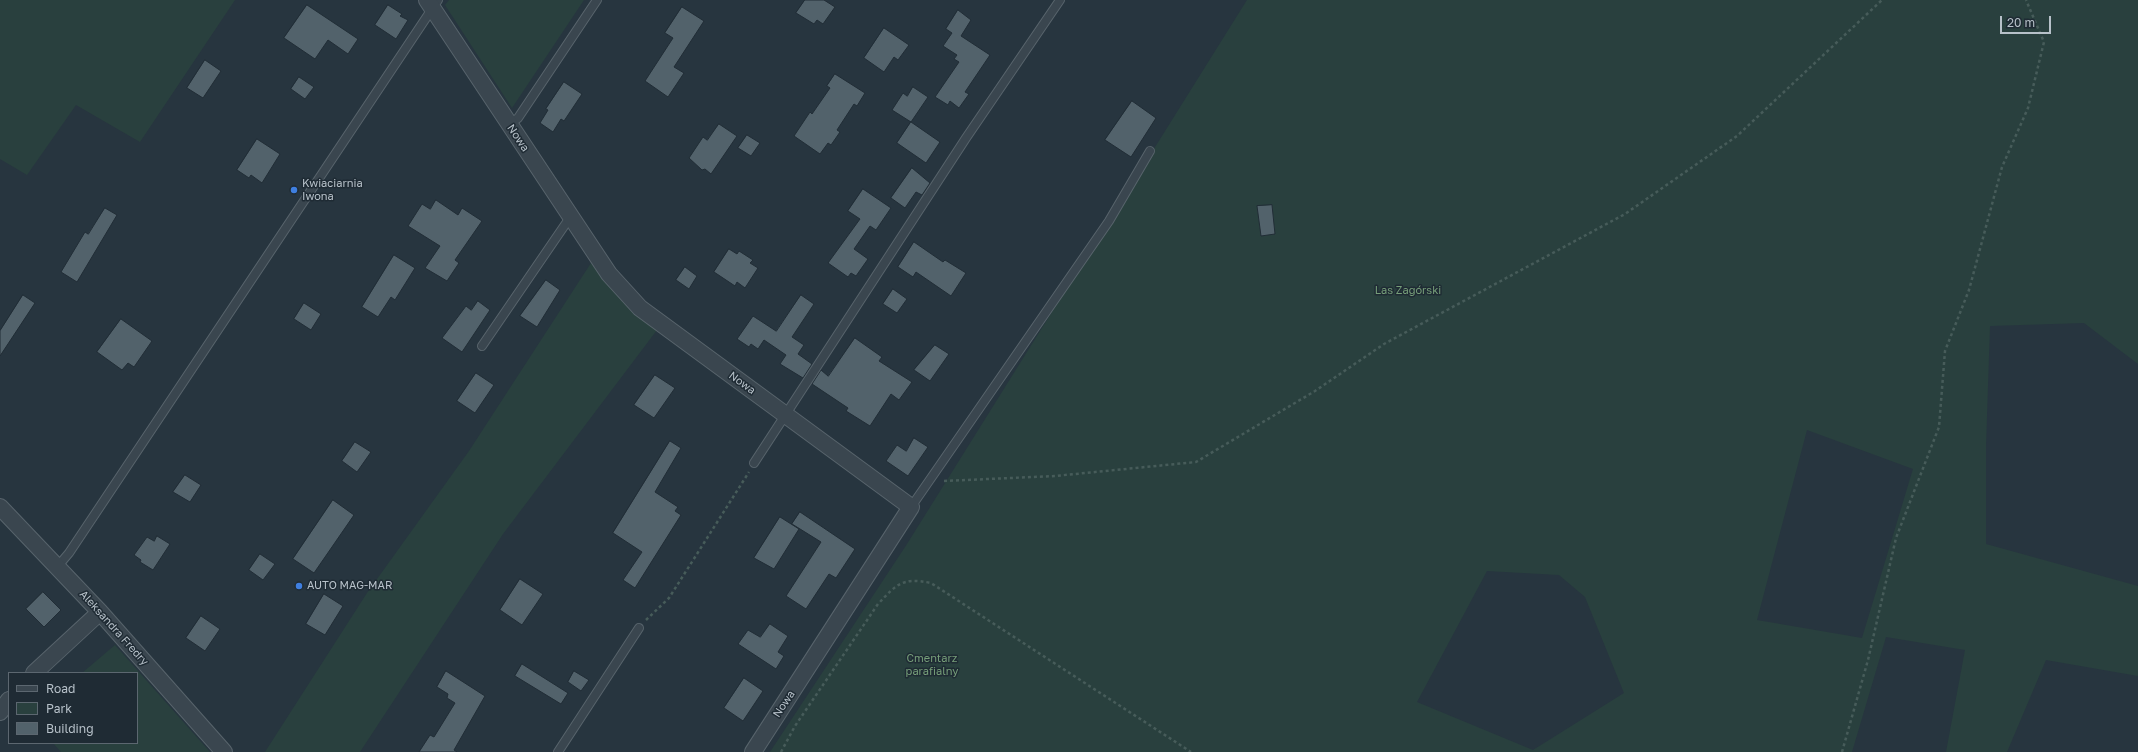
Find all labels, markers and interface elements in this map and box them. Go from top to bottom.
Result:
scale bar [2002,8,2053,34]
text: 20 m [2007,15,2035,30]
street label: Nowa [504,122,532,154]
place label: Kwiaciarnia Iwona [302,177,363,203]
marker: Kwiaciarnia Iwona [289,185,299,195]
park label: Las Zagórski [1375,284,1441,298]
street label: Nowa [726,369,758,397]
place label: AUTO MAG-MAR [307,579,392,593]
marker: AUTO MAG-MAR [294,581,304,591]
street label: Aleksandra Fredry [77,588,151,668]
park label: Cmentarz parafialny [906,652,958,678]
legend [8,672,138,744]
text: Road [46,681,75,696]
street label: Nowa [770,688,798,720]
text: Park [46,701,72,716]
text: Building [46,721,94,736]

